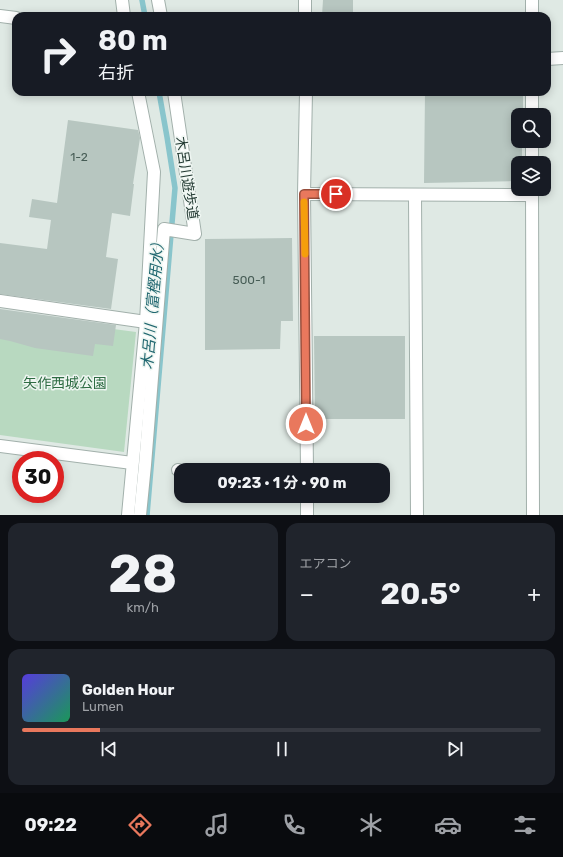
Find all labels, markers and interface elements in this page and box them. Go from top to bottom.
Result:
text: 80 m [98,24,168,57]
icon: right [32,28,84,80]
text: 右折 [98,62,134,84]
map controls [511,108,551,196]
button: search [511,108,551,148]
street label: 木呂川遊歩道 [172,135,201,221]
house number: 1-2 [70,150,88,164]
button: layers [511,156,551,196]
pin [319,177,353,211]
icon: arrive [325,183,347,205]
water label: 木呂川（富樫用水） [138,234,168,370]
house number: 500-1 [233,273,265,287]
park label: 矢作西城公園 [23,375,107,392]
position arrow [285,403,327,445]
speed limit sign: 30 [12,451,64,503]
text: 09:23 · 1 分 · 90 m [218,474,346,492]
text: 28 [108,543,177,605]
text: エアコン [300,556,352,571]
text: 20.5° [381,576,461,612]
text: − [300,581,314,608]
text: + [527,581,541,608]
text: km/h [127,600,159,615]
text: Golden Hour [82,681,174,699]
text: Lumen [82,699,124,714]
icon: previous [98,738,120,760]
icon: pause [271,738,293,760]
icon: next [444,738,466,760]
icon: directions [126,811,154,839]
icon: music [203,811,231,839]
icon: phone [280,811,308,839]
icon: climate [357,811,385,839]
icon: car [434,811,462,839]
icon: filters [511,811,539,839]
text: 09:22 [24,814,77,836]

